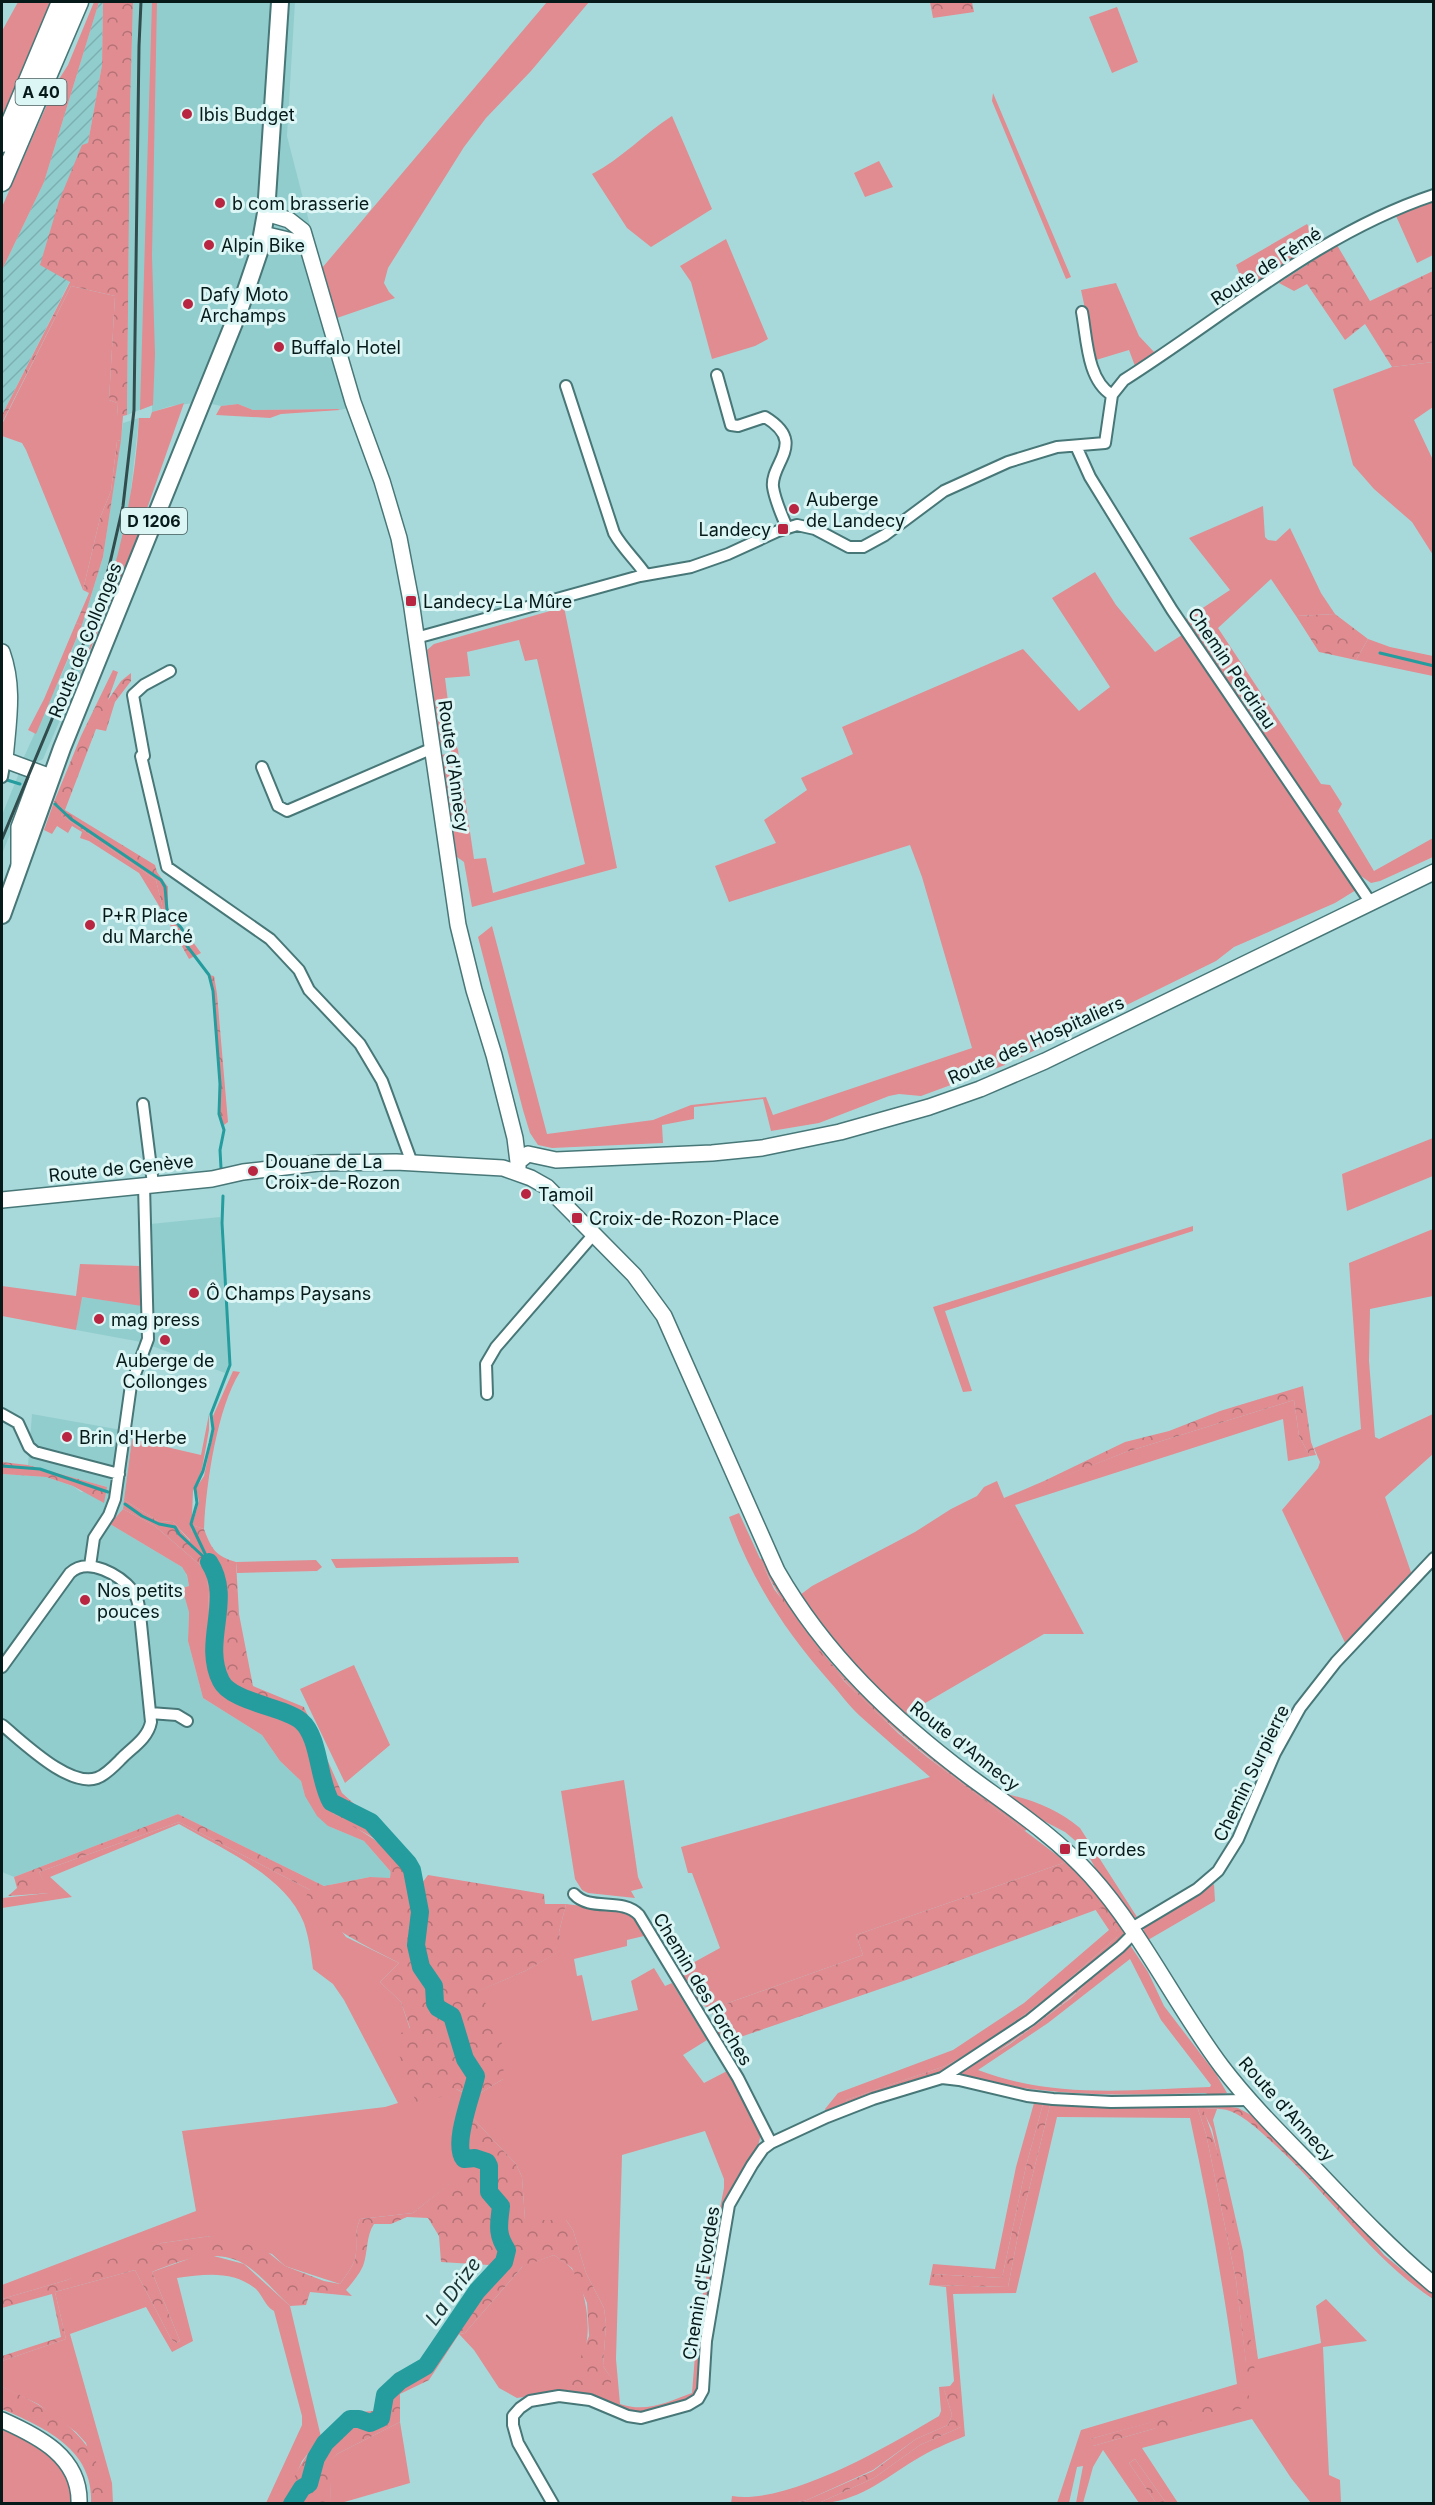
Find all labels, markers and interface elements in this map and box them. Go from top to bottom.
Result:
road number: A 40 [15,79,66,105]
place label: Ibis Budget [199,104,295,125]
marker: Ibis Budget [180,107,194,121]
place label: b com brasserie [232,193,369,214]
marker: b com brasserie [213,196,227,210]
street label: Route de Fémé [1207,223,1325,309]
place label: Alpin Bike [221,235,305,256]
marker: Alpin Bike [202,238,216,252]
place label: Dafy Moto Archamps [200,284,289,326]
marker: Dafy Moto Archamps [181,297,195,311]
place label: Buffalo Hotel [291,337,401,358]
marker: Buffalo Hotel [272,340,286,354]
place label: Auberge de Landecy [806,489,905,531]
marker: Auberge de Landecy [787,502,801,516]
road number: D 1206 [121,508,187,534]
place label: Landecy [699,519,771,540]
marker: Landecy [776,522,790,536]
street label: Route de Collonges [44,559,126,721]
place label: Landecy-La Mûre [423,591,572,612]
marker: Landecy-La Mûre [404,594,418,608]
street label: Chemin Perdriau [1184,603,1280,733]
street label: Route d'Annecy [434,699,474,833]
place label: P+R Place du Marché [102,905,193,947]
marker: P+R Place du Marché [83,918,97,932]
street label: Route des Hospitaliers [945,992,1127,1088]
street label: Route de Genève [48,1150,194,1186]
place label: Douane de La Croix-de-Rozon [265,1151,400,1193]
marker: Douane de La Croix-de-Rozon [246,1164,260,1178]
place label: Tamoil [538,1184,594,1205]
marker: Tamoil [519,1187,533,1201]
place label: Croix-de-Rozon-Place [589,1208,779,1229]
marker: Croix-de-Rozon-Place [570,1211,584,1225]
place label: Ô Champs Paysans [206,1282,371,1304]
marker: Ô Champs Paysans [187,1286,201,1300]
place label: mag press [111,1309,200,1330]
marker: mag press [92,1312,106,1326]
marker: Auberge de Collonges [158,1333,172,1347]
place label: Auberge de Collonges [115,1350,215,1392]
place label: Brin d'Herbe [79,1427,187,1448]
marker: Brin d'Herbe [60,1430,74,1444]
place label: Nos petits pouces [97,1580,183,1622]
marker: Nos petits pouces [78,1593,92,1607]
street label: Route d'Annecy [906,1697,1024,1795]
street label: Chemin Surpierre [1209,1701,1293,1845]
place label: Evordes [1077,1839,1146,1860]
marker: Evordes [1058,1842,1072,1856]
street label: Chemin des Forches [649,1909,757,2069]
street label: Route d'Annecy [1235,2052,1339,2166]
street label: Chemin d'Evordes [678,2205,724,2361]
water label: La Drize [420,2252,486,2330]

